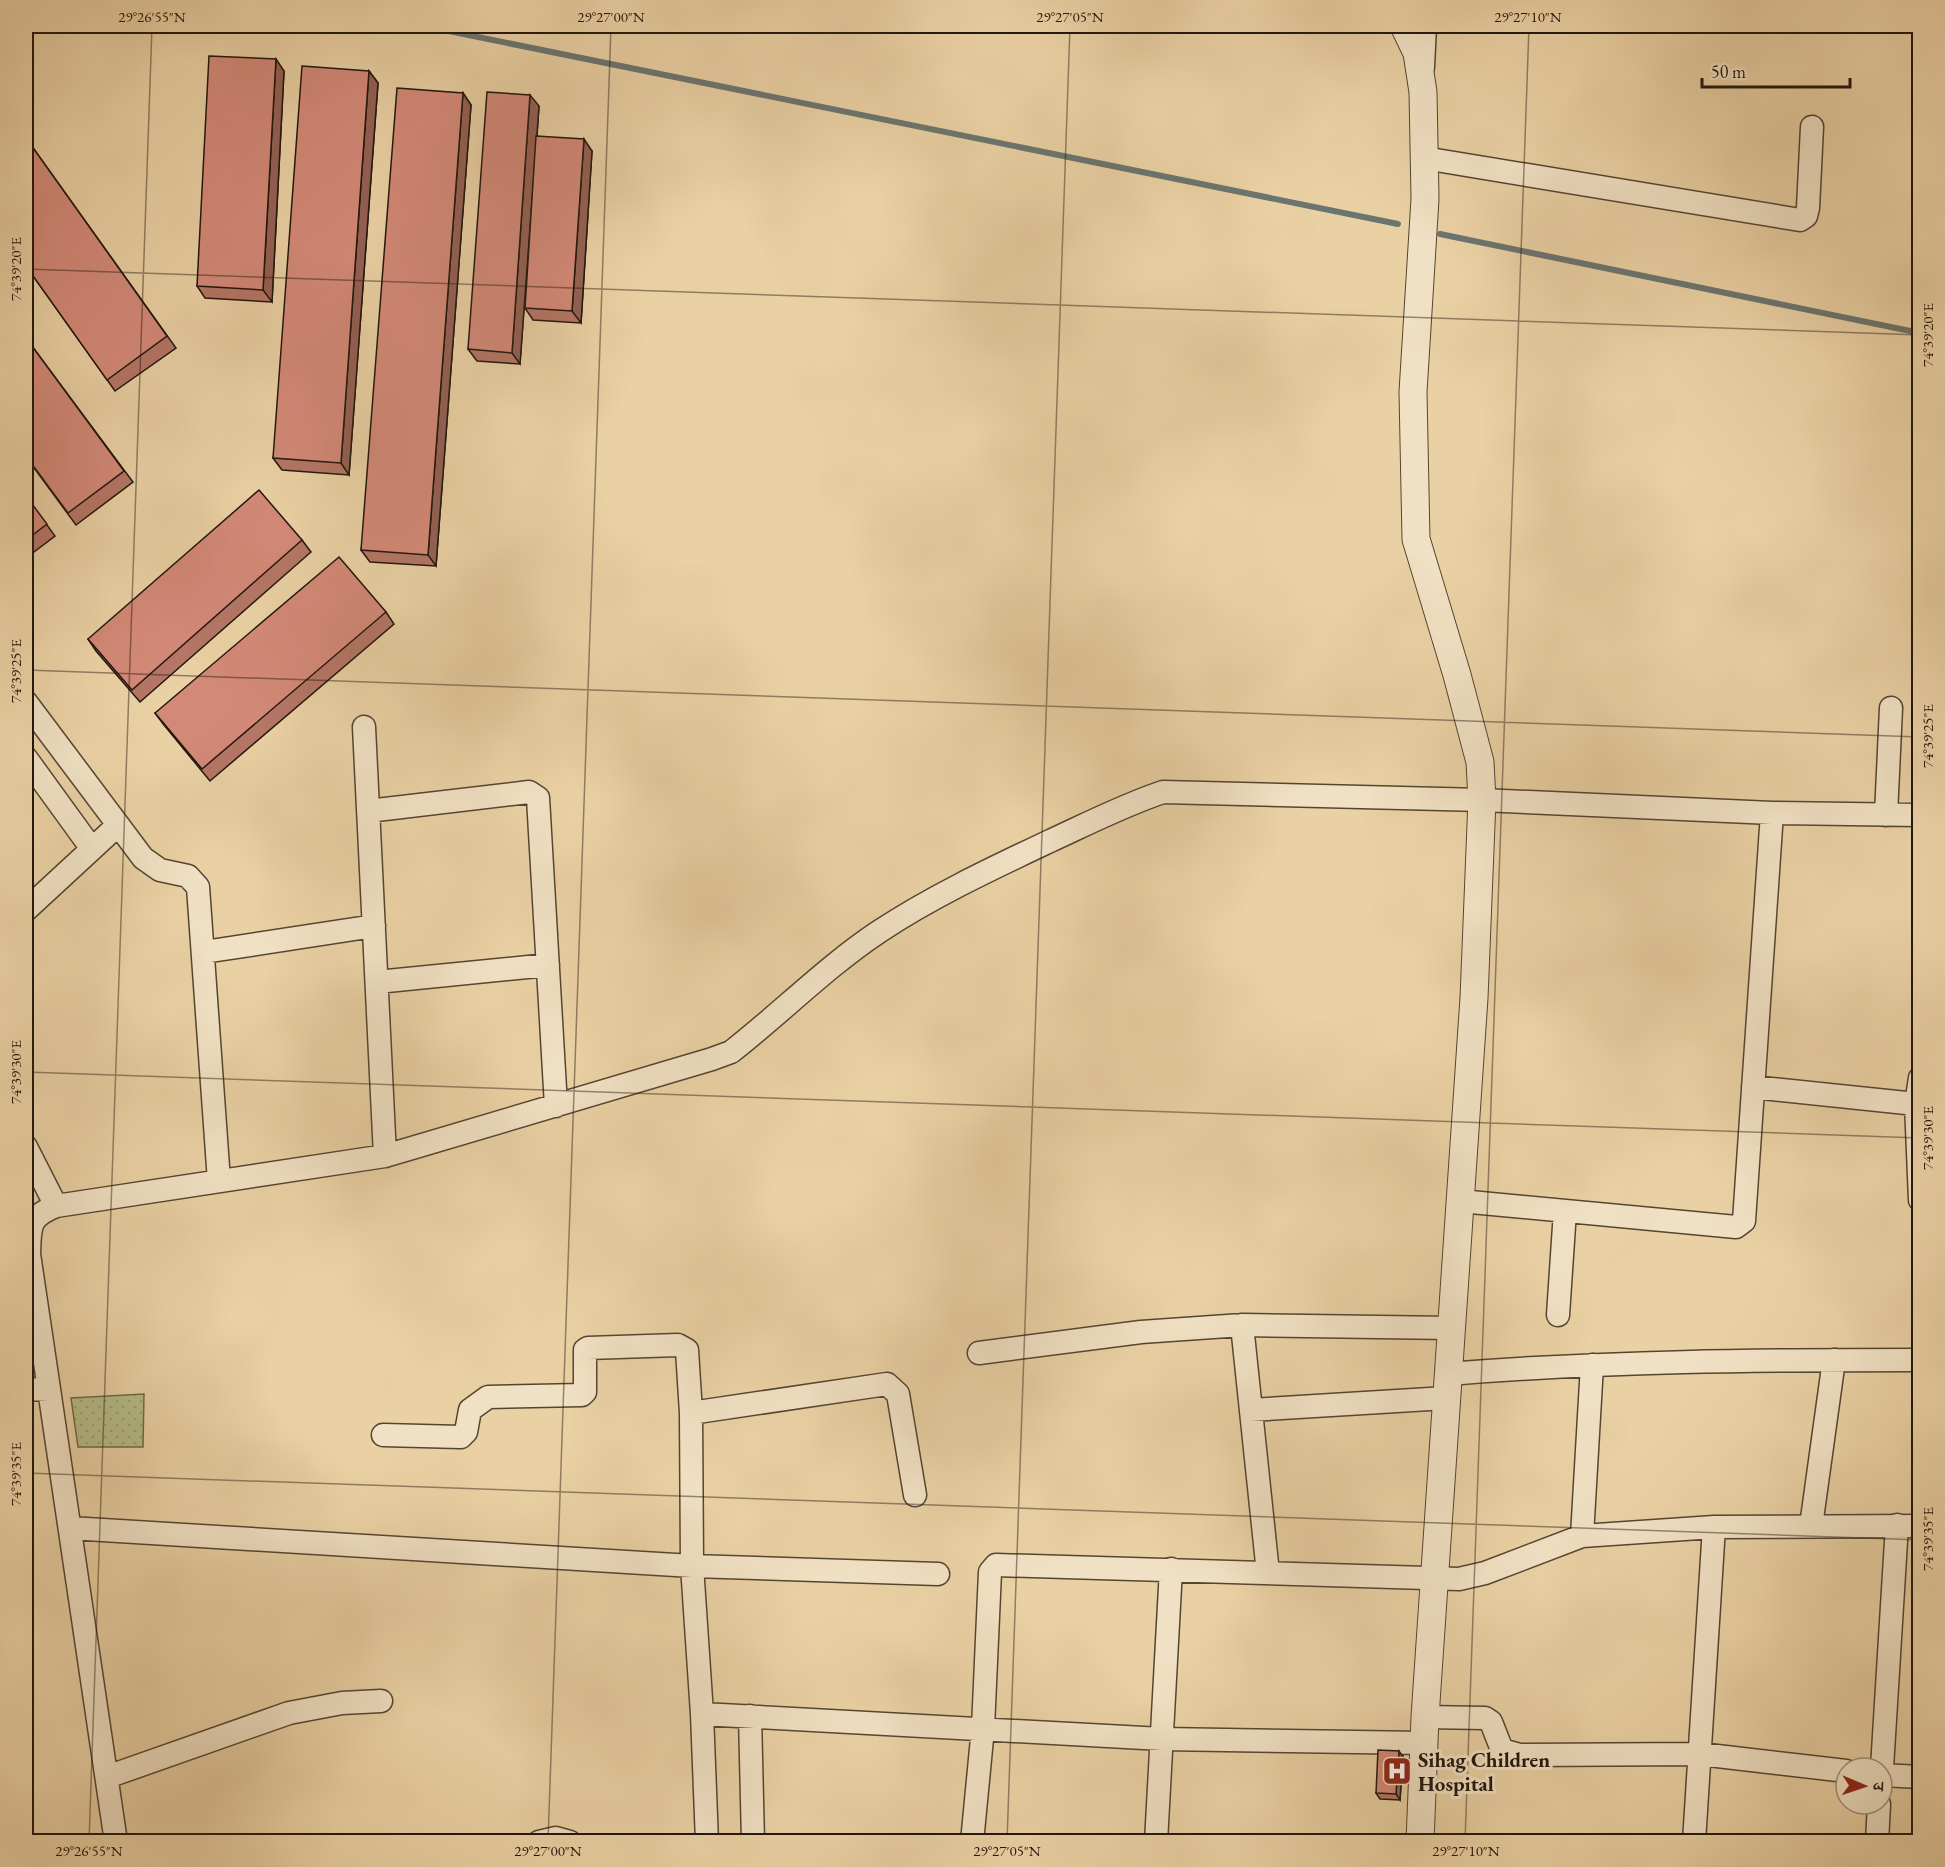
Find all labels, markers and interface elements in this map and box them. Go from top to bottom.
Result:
text: 29°26'55"N [118,7,186,26]
text: 29°27'00"N [577,7,645,26]
text: 29°27'05"N [1036,7,1104,26]
text: 29°27'10"N [1494,7,1562,26]
scale bar [1702,51,1850,89]
text: 50 m [1711,60,1746,83]
text: 74°39'20"E [6,236,25,301]
text: 74°39'20"E [1918,302,1937,367]
text: 74°39'25"E [6,638,25,703]
text: 74°39'25"E [1918,703,1937,768]
text: 74°39'30"E [6,1039,25,1104]
text: 74°39'30"E [1918,1105,1937,1170]
text: 74°39'35"E [6,1441,25,1506]
text: 74°39'35"E [1918,1506,1937,1571]
place label: Sihag Children Hospital [1418,1746,1550,1797]
hospital icon: Sihag Children Hospital [1381,1755,1413,1787]
north arrow [1834,1756,1894,1816]
text: उ [1868,1781,1889,1793]
text: 29°26'55"N [55,1841,123,1860]
text: 29°27'00"N [514,1841,582,1860]
text: 29°27'05"N [973,1841,1041,1860]
text: 29°27'10"N [1432,1841,1500,1860]

